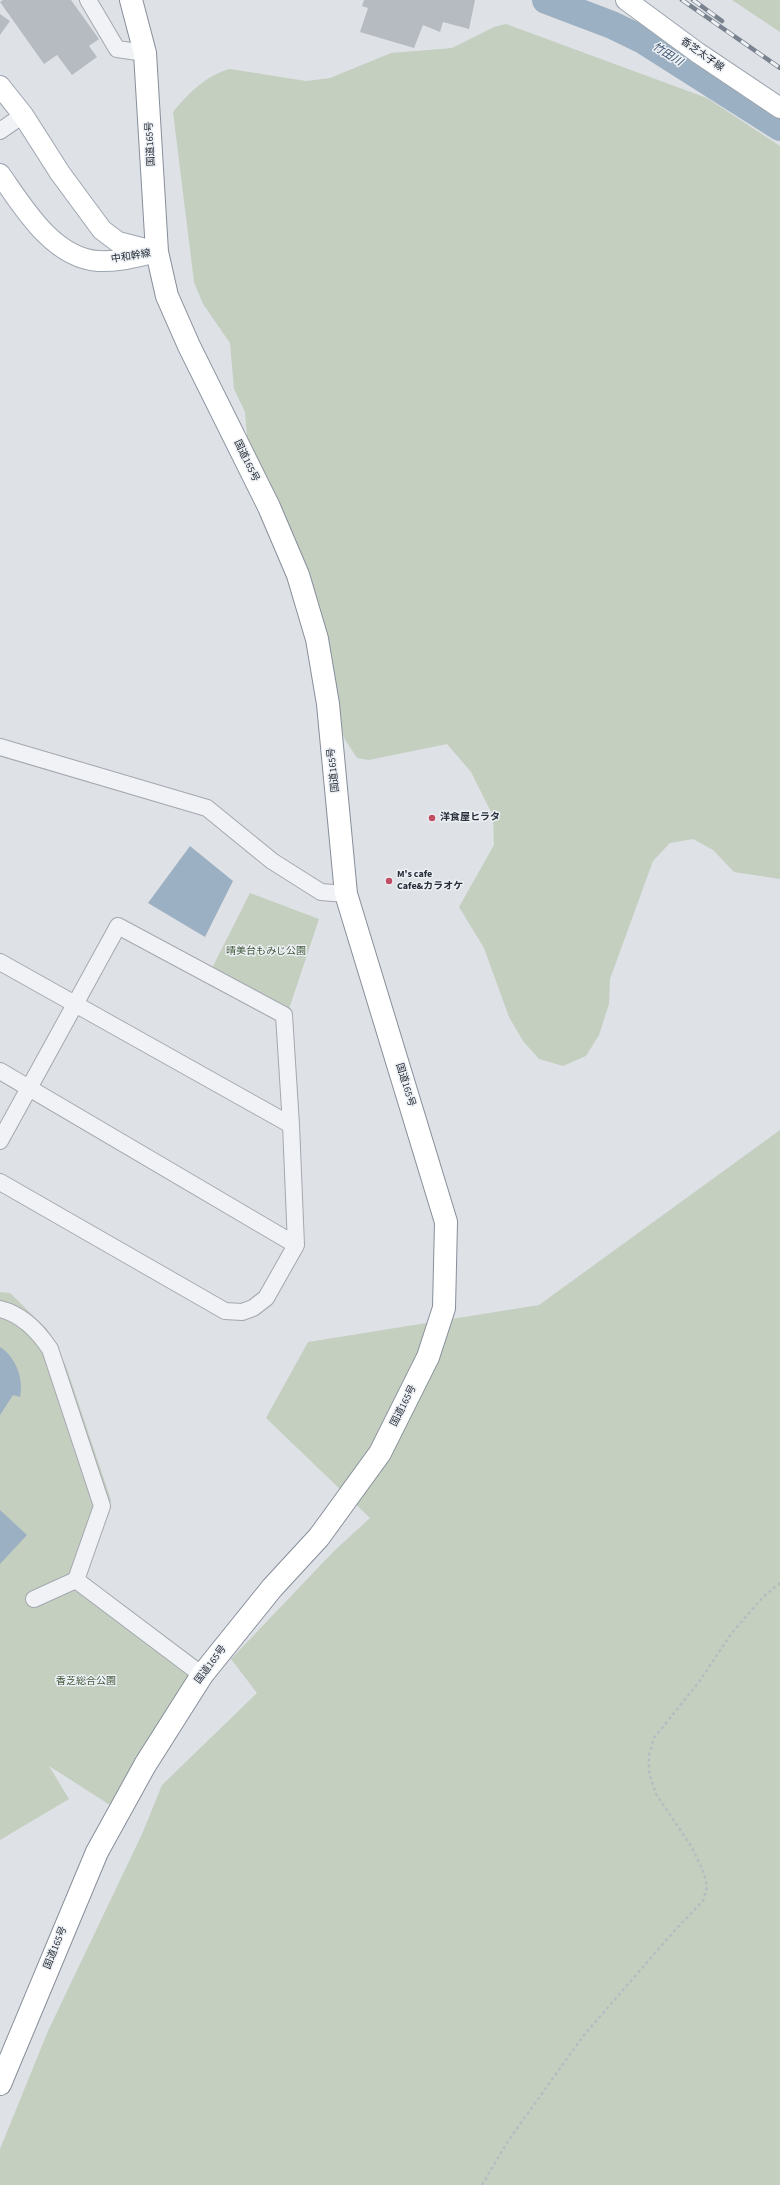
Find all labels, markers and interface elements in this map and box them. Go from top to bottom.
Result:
street label: 香芝太子線 [678,36,726,74]
water label: 竹田川 [650,41,684,69]
street label: 国道165号 [144,121,158,167]
street label: 中和幹線 [110,248,152,266]
street label: 国道165号 [231,438,261,484]
street label: 国道165号 [326,747,342,793]
place label: 洋食屋ヒラタ [440,812,500,824]
marker: 洋食屋ヒラタ [427,813,437,823]
place label: M's cafe Cafe&カラオケ [397,869,463,892]
marker: M's cafe Cafe&カラオケ [384,876,394,886]
park label: 晴美台もみじ公園 [226,946,306,958]
street label: 国道165号 [393,1062,417,1108]
street label: 国道165号 [388,1383,420,1429]
street label: 国道165号 [193,1643,229,1687]
park label: 香芝総合公園 [56,1676,116,1688]
street label: 国道165号 [42,1925,70,1971]

